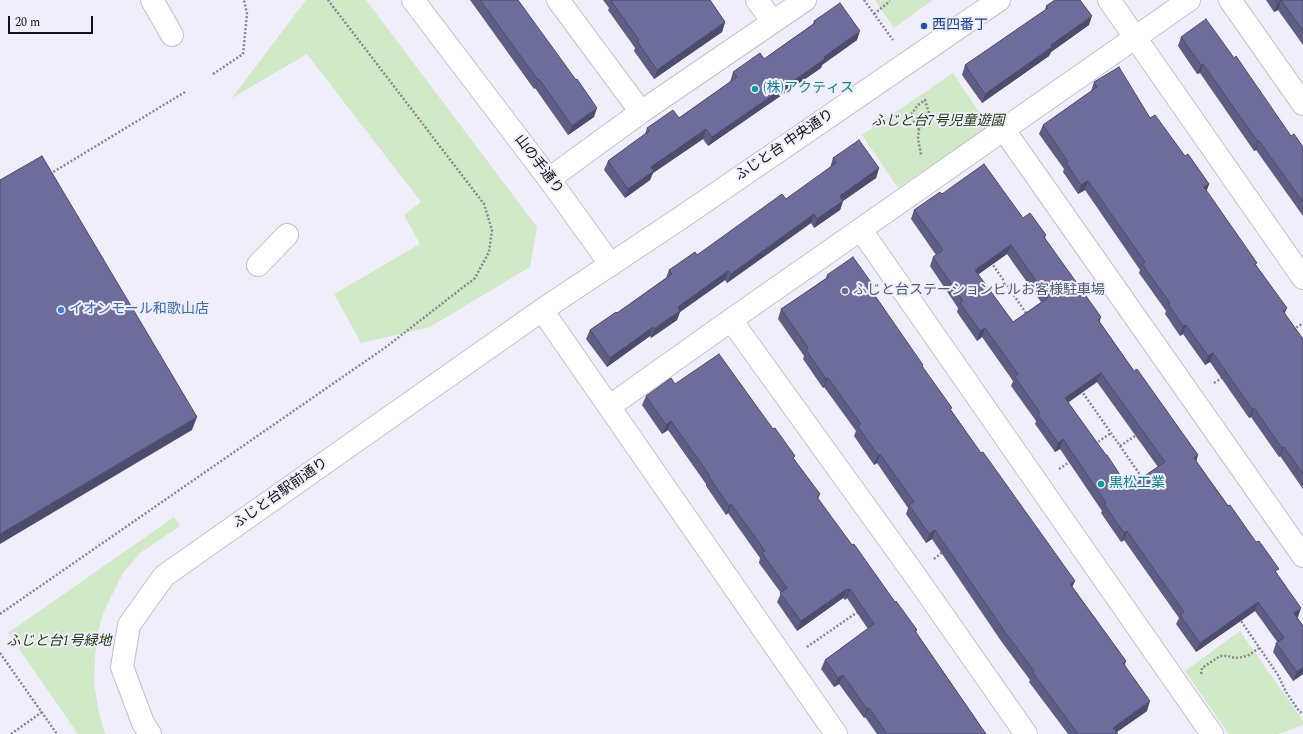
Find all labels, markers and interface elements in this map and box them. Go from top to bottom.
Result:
scale bar [10,8,95,34]
text: 20 m [15,13,40,32]
place label: 西四番丁 [932,18,988,34]
marker: 西四番丁 [919,21,929,31]
place label: (株)アクティス [763,81,854,97]
marker: (株)アクティス [750,84,760,94]
street label: ふじと台 中央通り [732,107,838,185]
park label: ふじと台7号児童遊園 [872,114,1004,130]
street label: 山の手通り [510,132,566,198]
place label: ふじと台ステーションビルお客様駐車場 [853,283,1105,299]
marker: ふじと台ステーションビルお客様駐車場 [840,286,850,296]
place label: イオンモール和歌山店 [69,302,209,318]
marker: イオンモール和歌山店 [56,305,66,315]
street label: ふじと台駅前通り [230,455,332,533]
place label: 黒松工業 [1109,476,1165,492]
marker: 黒松工業 [1096,479,1106,489]
park label: ふじと台1号緑地 [7,634,111,650]

